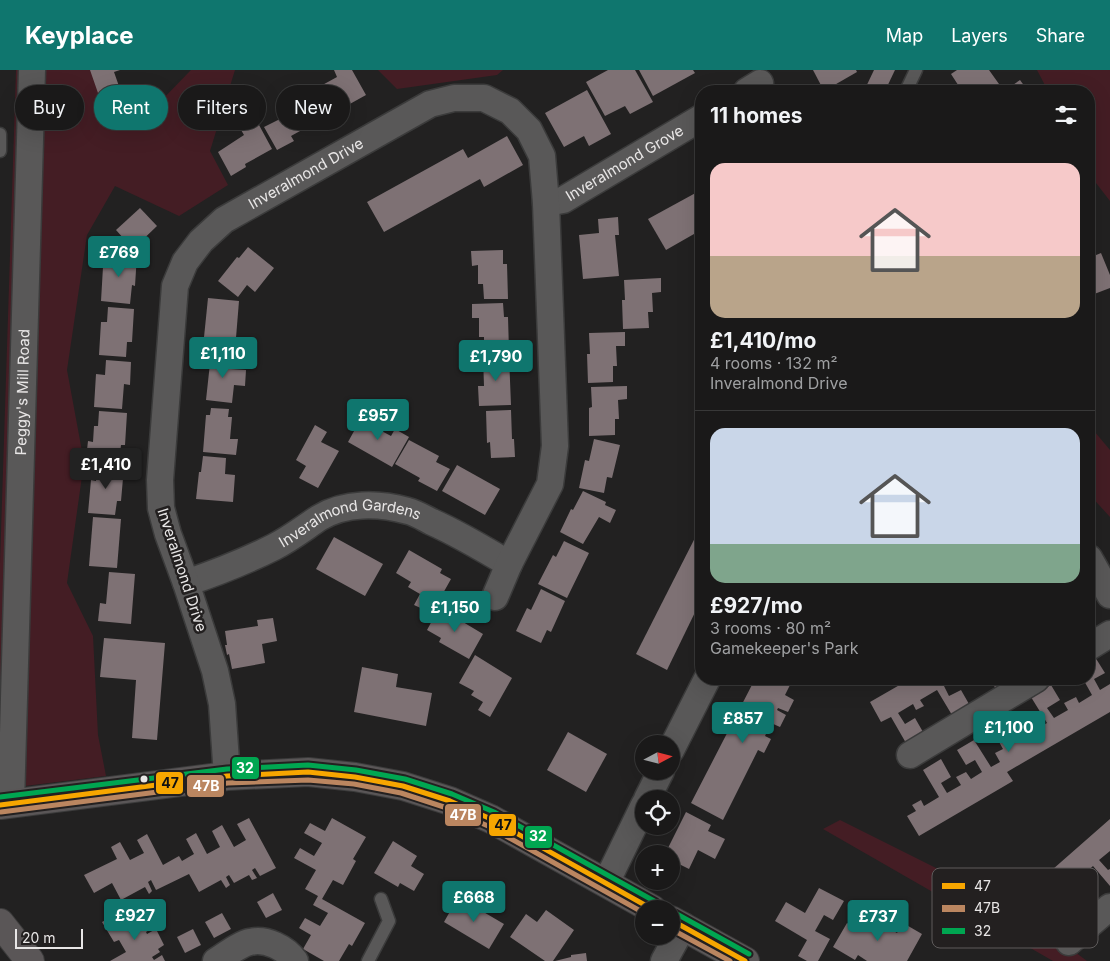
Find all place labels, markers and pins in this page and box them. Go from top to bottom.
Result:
pin: £769 [89,236,149,278]
pin: £1,110 [182,336,264,379]
pin: £1,790 [455,340,537,382]
pin: £957 [348,398,408,441]
pin: £1,410 [65,448,147,490]
pin: £1,150 [414,590,496,633]
pin: £857 [713,702,773,744]
pin: £1,100 [968,710,1050,753]
unlabelled marker [139,774,149,784]
pin: £668 [444,880,504,923]
pin: £927 [105,898,165,941]
pin: £737 [848,900,908,942]

